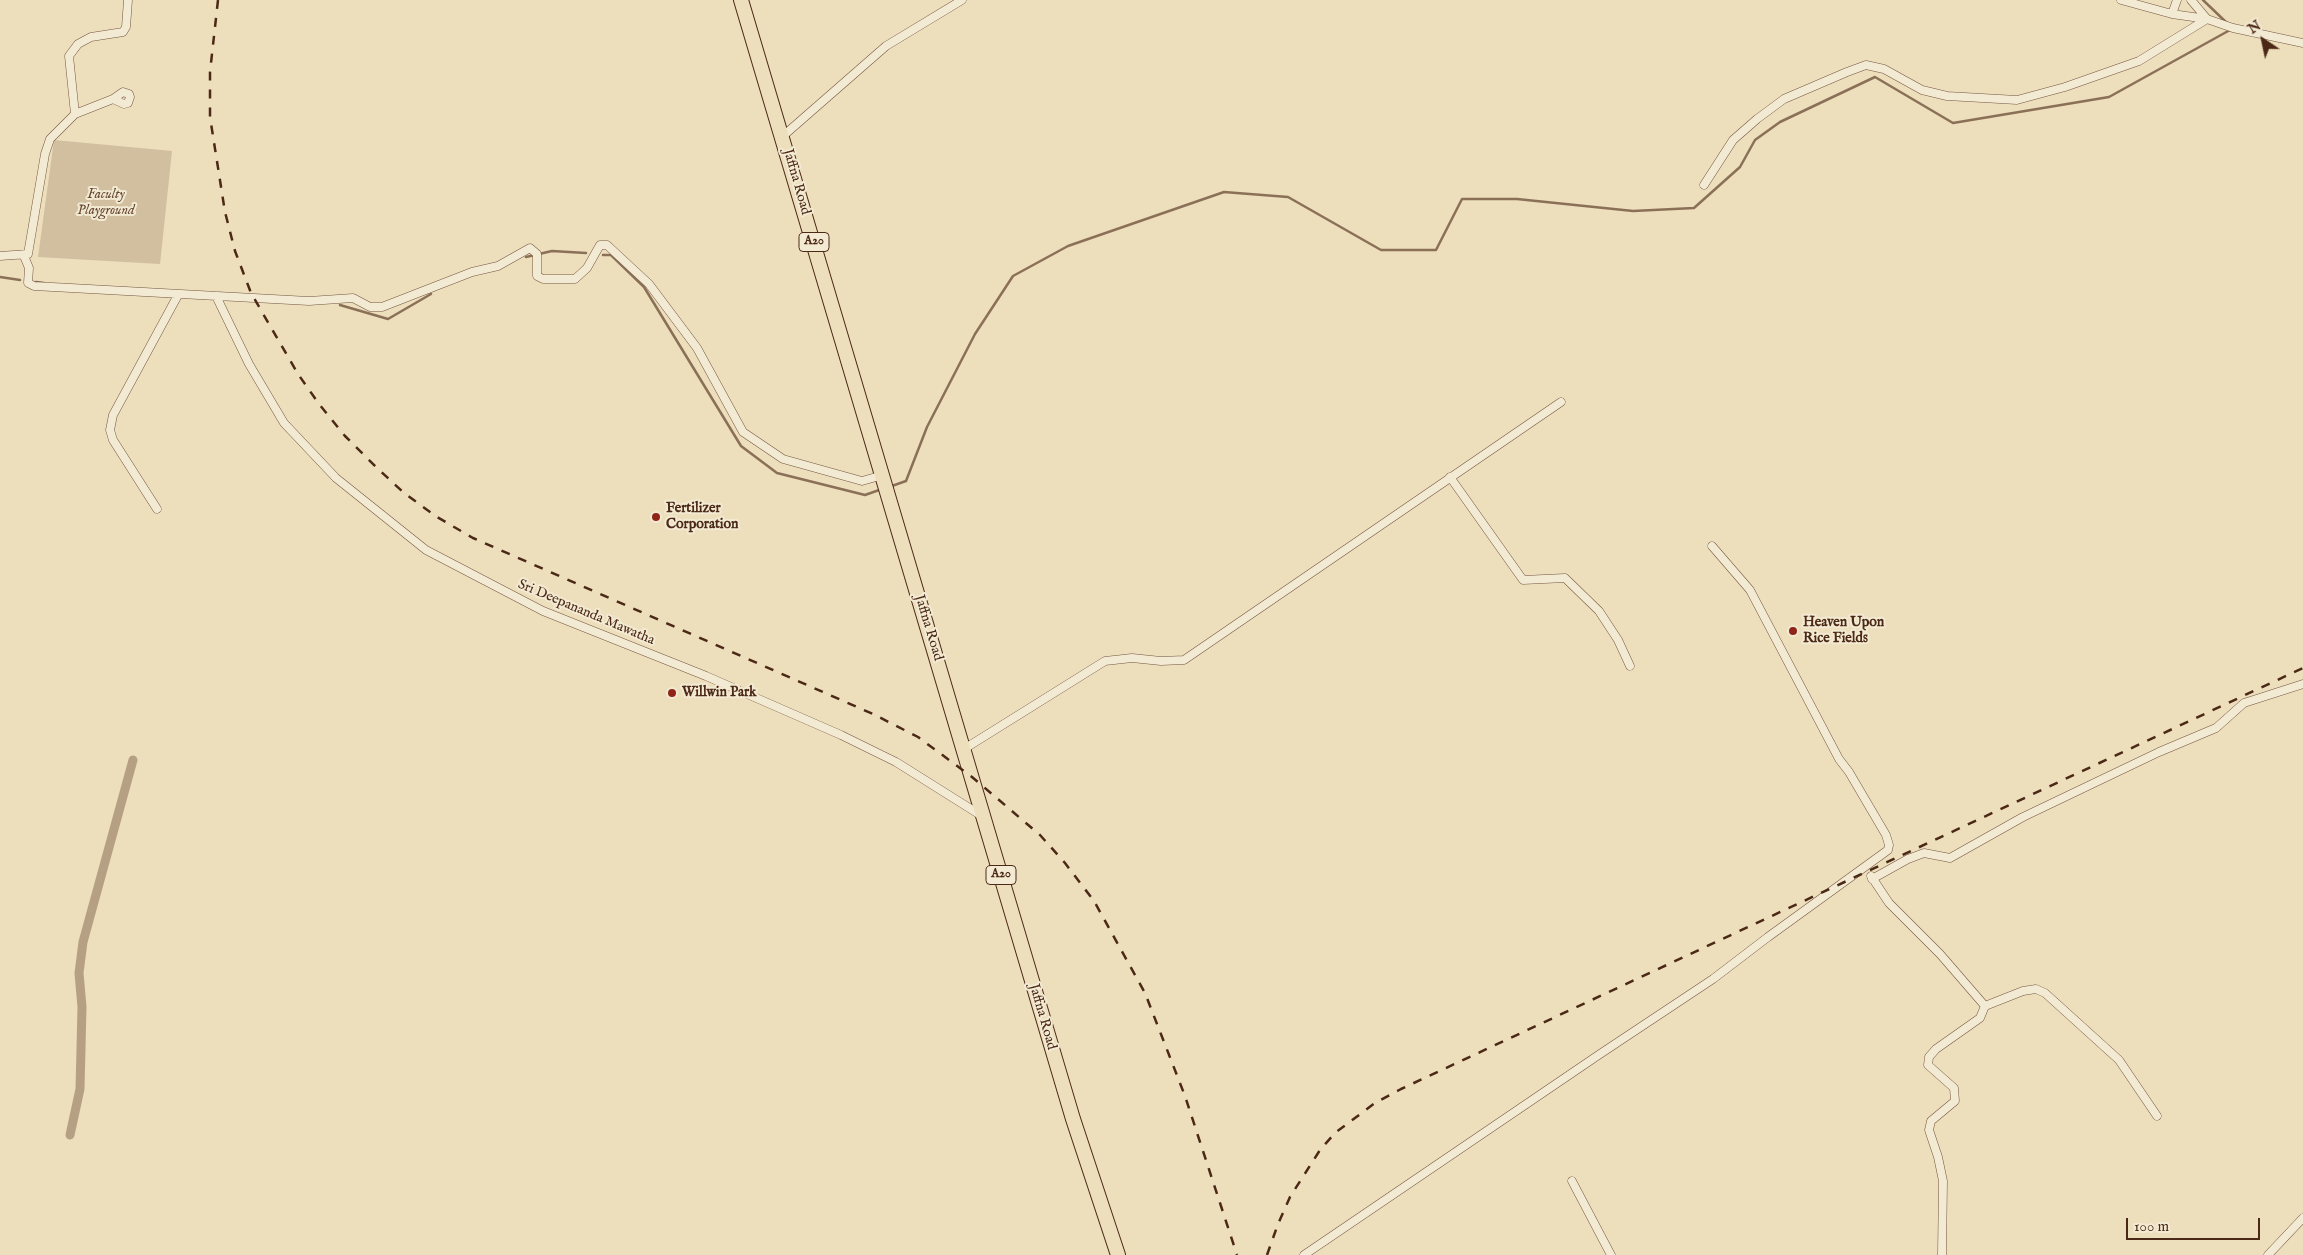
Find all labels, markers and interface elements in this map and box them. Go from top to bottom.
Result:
north arrow [2238,15,2288,65]
text: N [2245,17,2265,38]
street label: Jaffna Road [779,147,813,217]
park label: Faculty Playground [77,187,135,220]
road number: A20 [799,232,829,252]
place label: Fertilizer Corporation [666,501,738,534]
marker: Fertilizer Corporation [650,511,662,523]
street label: Sri Deepananda Mawatha [515,577,657,649]
street label: Jaffna Road [910,593,946,663]
place label: Heaven Upon Rice Fields [1803,615,1884,648]
marker: Heaven Upon Rice Fields [1787,625,1799,637]
place label: Willwin Park [682,685,757,701]
marker: Willwin Park [666,687,678,699]
road number: A20 [986,866,1016,884]
street label: Jaffna Road [1025,982,1059,1052]
scale bar [2128,1208,2262,1240]
text: 100 m [2134,1217,2169,1236]

